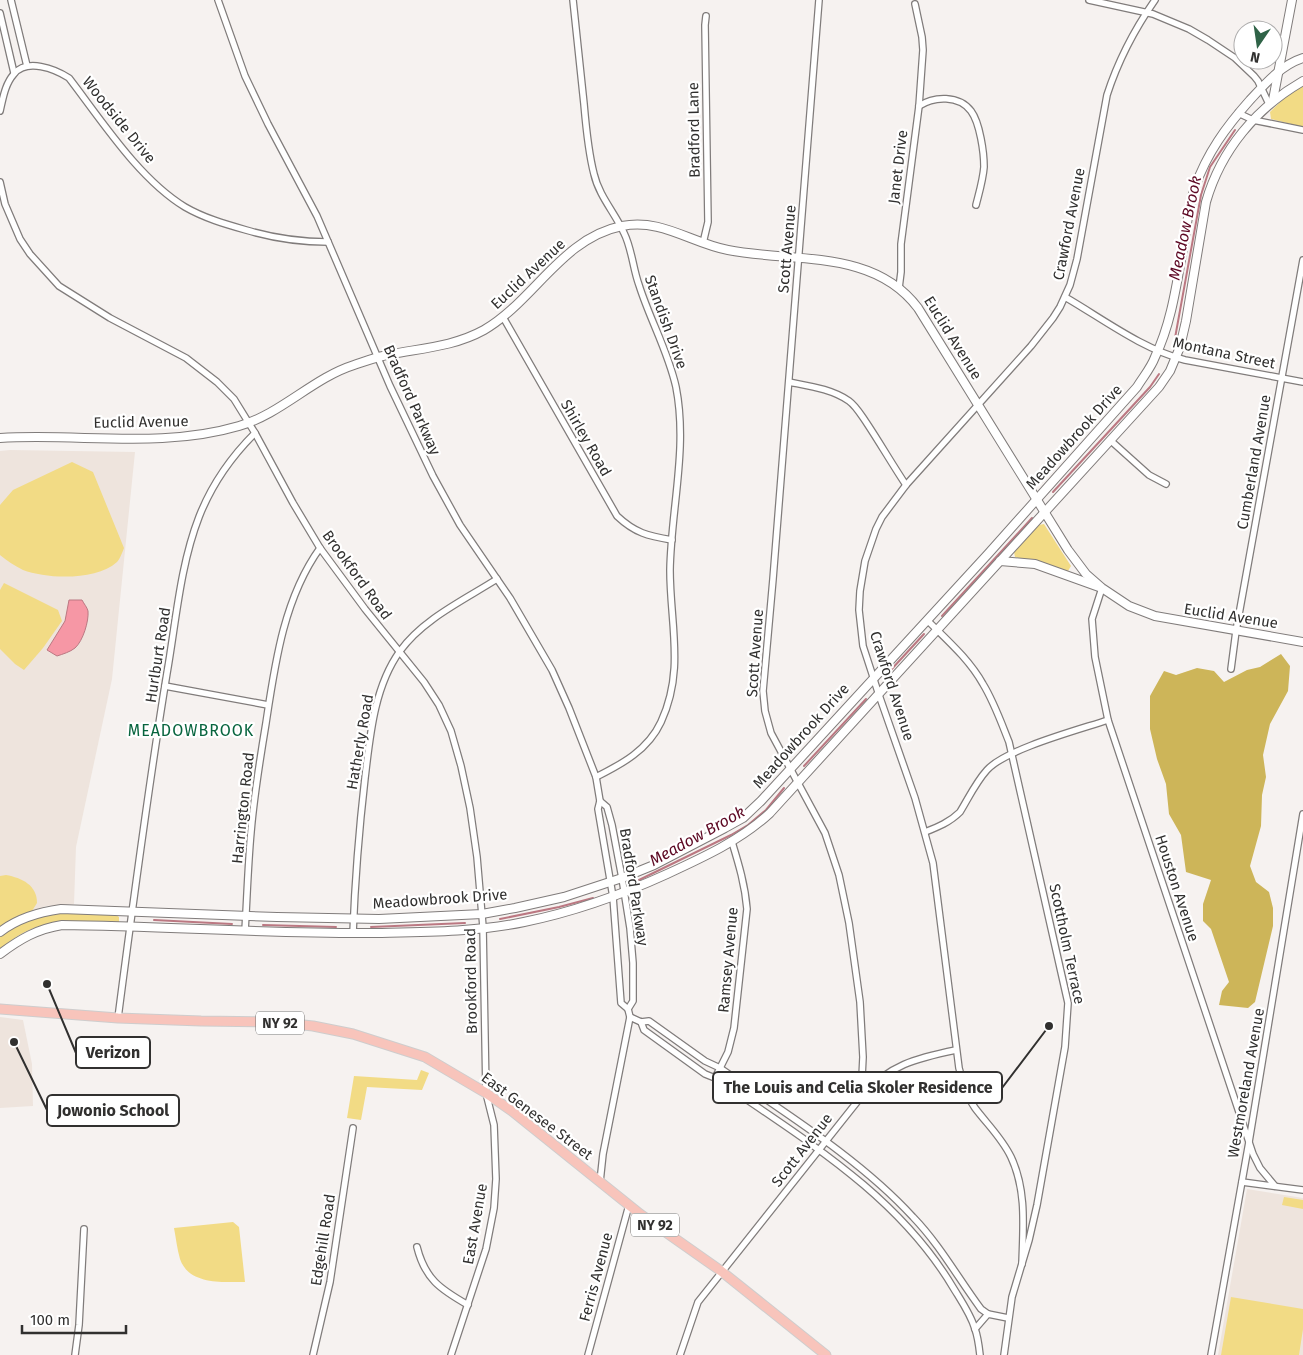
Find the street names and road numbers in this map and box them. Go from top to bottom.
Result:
street label: Woodside Drive [79,73,159,167]
street label: Bradford Lane [684,82,704,178]
street label: Janet Drive [885,129,911,205]
street label: Crawford Avenue [1049,166,1089,282]
street label: Scott Avenue [774,204,800,294]
street label: Euclid Avenue [487,235,569,313]
street label: Standish Drive [641,273,691,371]
street label: Euclid Avenue [920,293,986,383]
street label: Montana Street [1171,333,1277,373]
street label: Bradford Parkway [380,342,445,459]
street label: Meadowbrook Drive [1022,381,1126,493]
street label: Cumberland Avenue [1233,393,1275,531]
street label: Shirley Road [557,397,615,479]
street label: Euclid Avenue [93,412,189,432]
street label: Brookford Road [319,527,395,623]
street label: Euclid Avenue [1183,600,1279,632]
street label: Hurlburt Road [142,606,174,704]
street label: Scott Avenue [743,608,767,698]
street label: Crawford Avenue [866,629,918,743]
street label: Meadowbrook Drive [749,680,853,792]
street label: Hatherly Road [343,693,377,791]
street label: Harrington Road [228,751,258,865]
street label: Bradford Parkway [616,827,652,948]
street label: Houston Avenue [1151,832,1203,944]
street label: Scottholm Terrace [1045,882,1089,1006]
street label: Meadowbrook Drive [372,885,508,913]
street label: Ramsey Avenue [714,906,742,1014]
street label: Brookford Road [461,928,481,1034]
street label: Westmoreland Avenue [1224,1007,1268,1159]
road number: NY 92 [256,1011,304,1034]
street label: East Genesee Street [478,1068,597,1164]
street label: Scott Avenue [768,1110,836,1190]
street label: East Avenue [459,1182,491,1266]
street label: Edgehill Road [307,1193,339,1287]
road number: NY 92 [631,1214,679,1236]
street label: Ferris Avenue [575,1230,617,1324]

